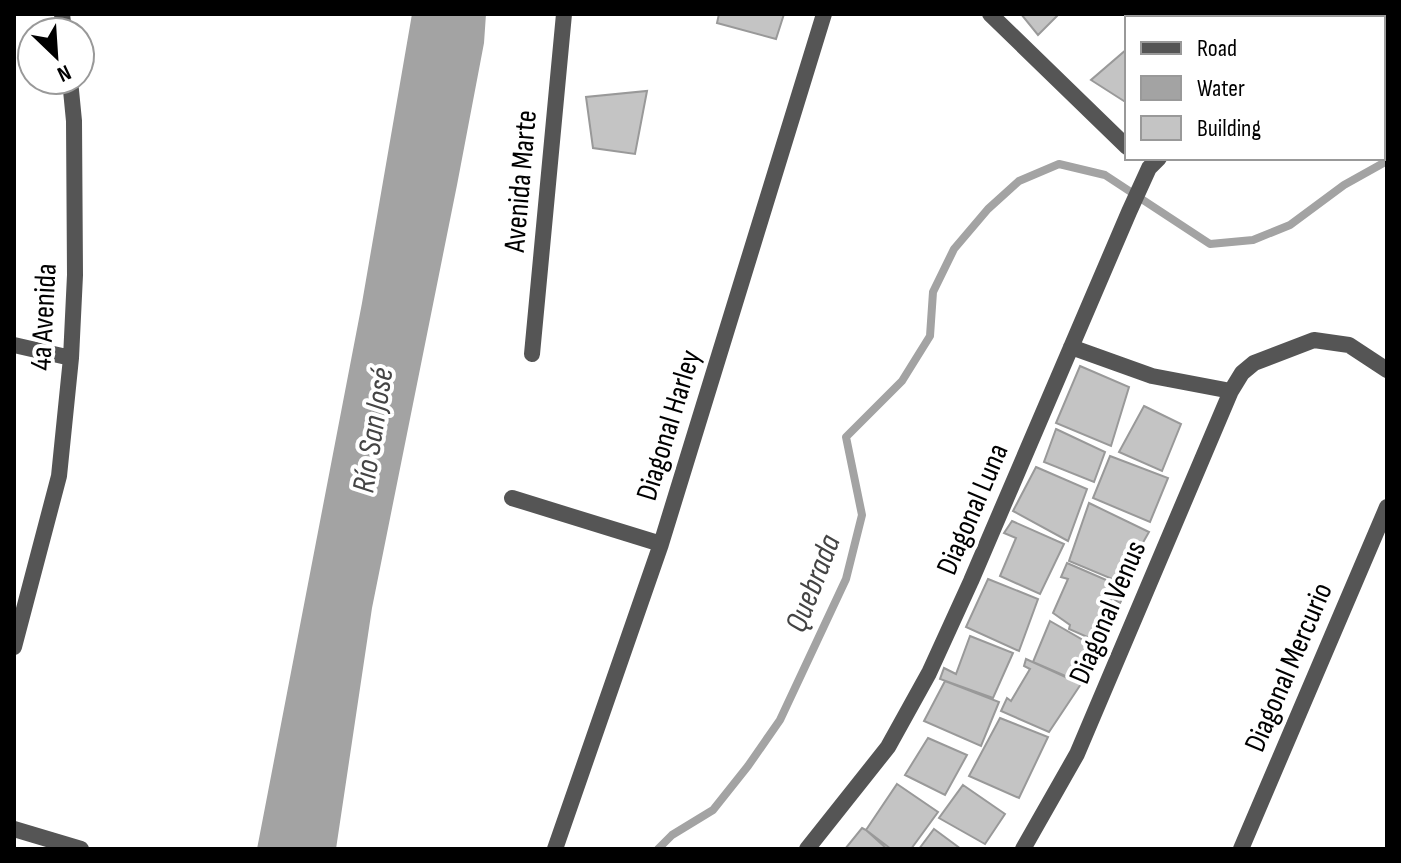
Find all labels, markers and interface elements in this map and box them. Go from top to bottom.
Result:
north arrow [16,16,96,96]
legend [1125,16,1385,160]
text: Road [1197,34,1237,63]
text: N [53,58,75,87]
text: Water [1197,74,1245,103]
street label: Avenida Marte [497,109,545,255]
text: Building [1197,114,1261,143]
street label: 4a Avenida [23,263,65,372]
street label: Diagonal Harley [629,345,709,505]
water label: Río San José [344,365,403,496]
street label: Diagonal Luna [929,438,1017,580]
water label: Quebrada [777,529,850,638]
street label: Diagonal Venus [1062,536,1154,689]
street label: Diagonal Mercurio [1237,577,1341,757]

